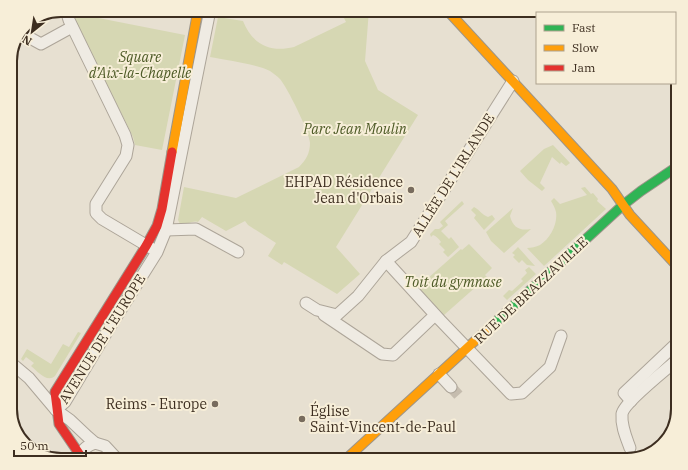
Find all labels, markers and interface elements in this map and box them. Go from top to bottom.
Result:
north arrow [12,12,52,52]
legend [536,12,676,84]
text: Fast [572,20,596,35]
text: N [19,32,34,49]
text: Slow [572,40,599,55]
park label: Square d’Aix-la-Chapelle [89,48,192,82]
text: Jam [572,60,596,75]
street label: ALLÉE DE L'IRLANDE [407,109,498,240]
park label: Parc Jean Moulin [302,120,407,138]
place label: EHPAD Résidence Jean d'Orbais [285,173,403,207]
marker: EHPAD Résidence Jean d'Orbais [406,185,416,195]
street label: RUE DE BRAZZAVILLE [470,233,592,347]
street label: AVENUE DE L'EUROPE [55,271,149,407]
park label: Toit du gymnase [404,273,503,291]
place label: Reims - Europe [106,395,207,413]
marker: Reims - Europe [210,399,220,409]
place label: Église Saint-Vincent-de-Paul [310,401,456,436]
marker: Église Saint-Vincent-de-Paul [297,414,307,424]
scale bar [14,432,86,458]
text: 50 m [20,438,49,453]

